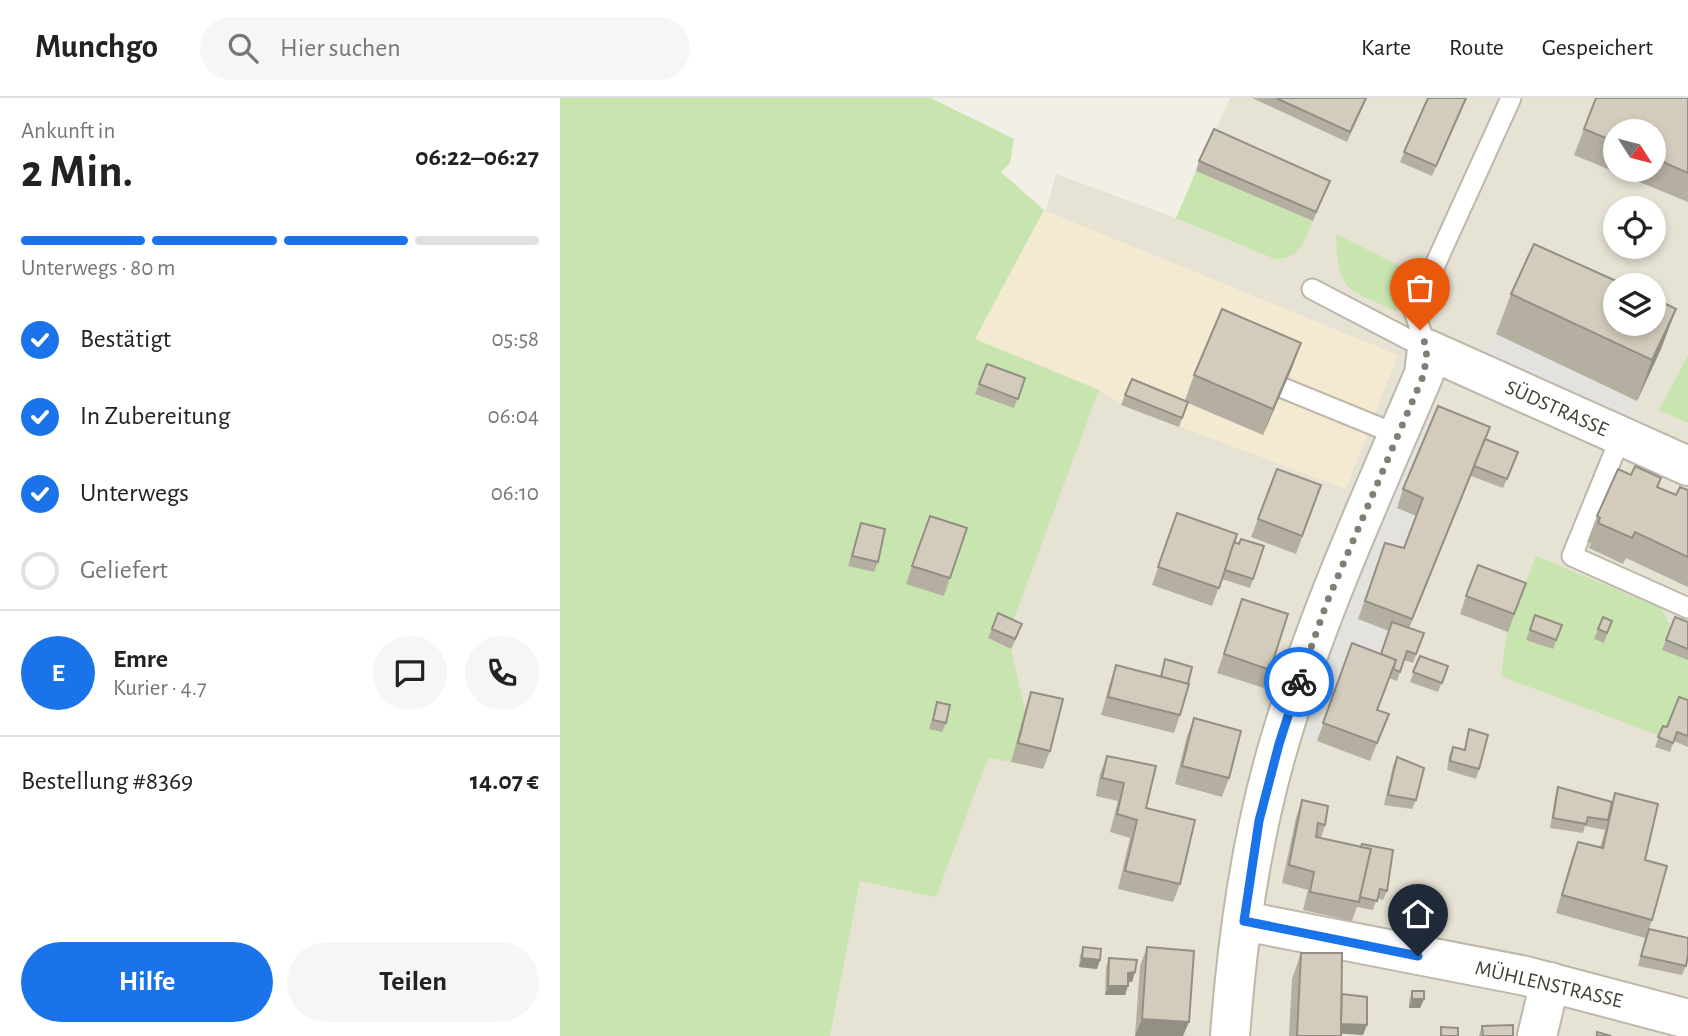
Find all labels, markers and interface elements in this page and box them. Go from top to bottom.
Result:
search box [200,17,690,80]
icon: search [224,29,262,67]
text: Munchgo [35,31,158,64]
text: Hier suchen [280,35,401,61]
text: Karte [1361,36,1411,60]
text: Route [1449,36,1504,60]
text: Gespeichert [1542,36,1653,60]
north arrow [1603,119,1666,182]
map controls [1603,119,1666,336]
text: Ankunft in [21,120,115,143]
text: 06:22–06:27 [415,144,539,170]
text: 2 Min. [21,149,133,195]
button: locate [1603,196,1666,259]
text: Unterwegs · 80 m [21,257,176,280]
pin [1390,258,1450,330]
icon: bag [1401,269,1439,307]
button: layers [1603,273,1666,336]
icon: check [21,321,59,359]
text: Bestätigt [80,326,171,352]
text: 05:58 [491,328,539,351]
street label: SÜDSTRASSE [1502,376,1612,440]
icon: check [21,398,59,436]
text: In Zubereitung [80,403,230,429]
text: 06:04 [488,405,539,428]
icon: check [21,475,59,513]
text: Unterwegs [80,480,189,506]
text: 06:10 [491,482,539,505]
text: Geliefert [80,557,168,583]
button: chat [373,636,447,710]
button: phone [465,636,539,710]
text: Emre [113,646,168,672]
courier [1264,647,1334,717]
text: E [51,660,65,686]
icon: bike [1280,663,1318,701]
text: Kurier · 4.7 [113,677,207,700]
text: Bestellung #8369 [21,768,193,794]
text: 14.07 € [470,768,539,794]
pin [1388,884,1448,956]
icon: home [1399,895,1437,933]
button: Hilfe [21,942,273,1022]
button: Teilen [287,942,539,1022]
street label: MÜHLENSTRASSE [1473,956,1625,1012]

